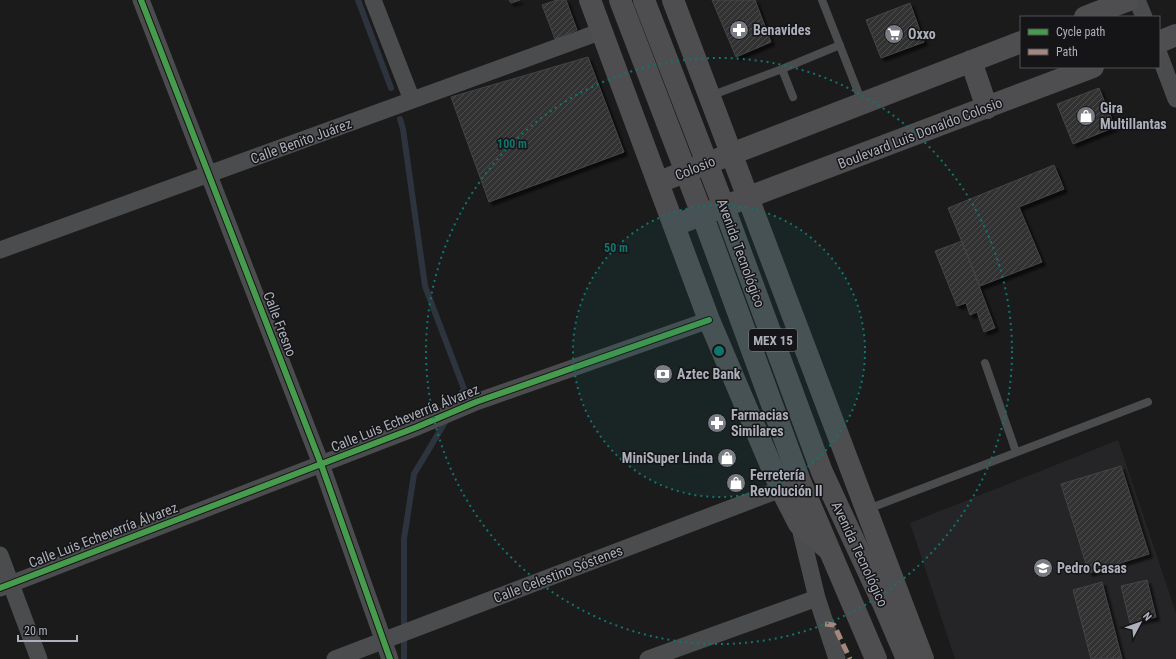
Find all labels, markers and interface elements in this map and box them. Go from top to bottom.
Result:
legend [1020,16,1160,68]
pharmacy icon: Benavides [728,19,750,41]
place label: Benavides [753,22,811,38]
supermarket icon: Oxxo [883,23,905,45]
text: Cycle path [1056,25,1106,39]
place label: Oxxo [908,26,936,42]
text: Path [1056,45,1078,59]
street label: Boulevard Luis Donaldo Colosio [836,94,1004,172]
place label: Gira Multillantas [1100,100,1167,132]
shop icon: Gira Multillantas [1075,105,1097,127]
street label: Calle Benito Juárez [248,115,354,167]
text: 100 m [497,137,527,151]
street label: Colosio [673,153,717,183]
street label: Avenida Tecnológico [714,197,768,309]
text: 50 m [604,241,628,255]
street label: Calle Fresno [260,289,300,359]
road number: MEX 15 [749,329,797,351]
centre of rings [712,344,726,358]
bank icon: Aztec Bank [652,363,674,385]
place label: Aztec Bank [677,366,741,382]
street label: Calle Luis Echeverría Álvarez [328,380,481,455]
place label: Farmacias Similares [731,407,789,439]
pharmacy icon: Farmacias Similares [706,412,728,434]
shop icon: MiniSuper Linda [716,447,738,469]
place label: MiniSuper Linda [622,450,713,466]
place label: Ferretería Revolución II [750,467,823,499]
shop icon: Ferretería Revolución II [725,472,747,494]
street label: Calle Luis Echeverría Álvarez [26,498,180,571]
street label: Avenida Tecnológico [829,499,891,609]
street label: Calle Celestino Sóstenes [491,542,625,606]
school or university icon: Pedro Casas [1032,557,1054,579]
place label: Pedro Casas [1057,560,1127,576]
north arrow [1120,603,1160,643]
text: N [1140,610,1154,624]
scale bar [18,617,77,643]
text: 20 m [24,624,48,638]

